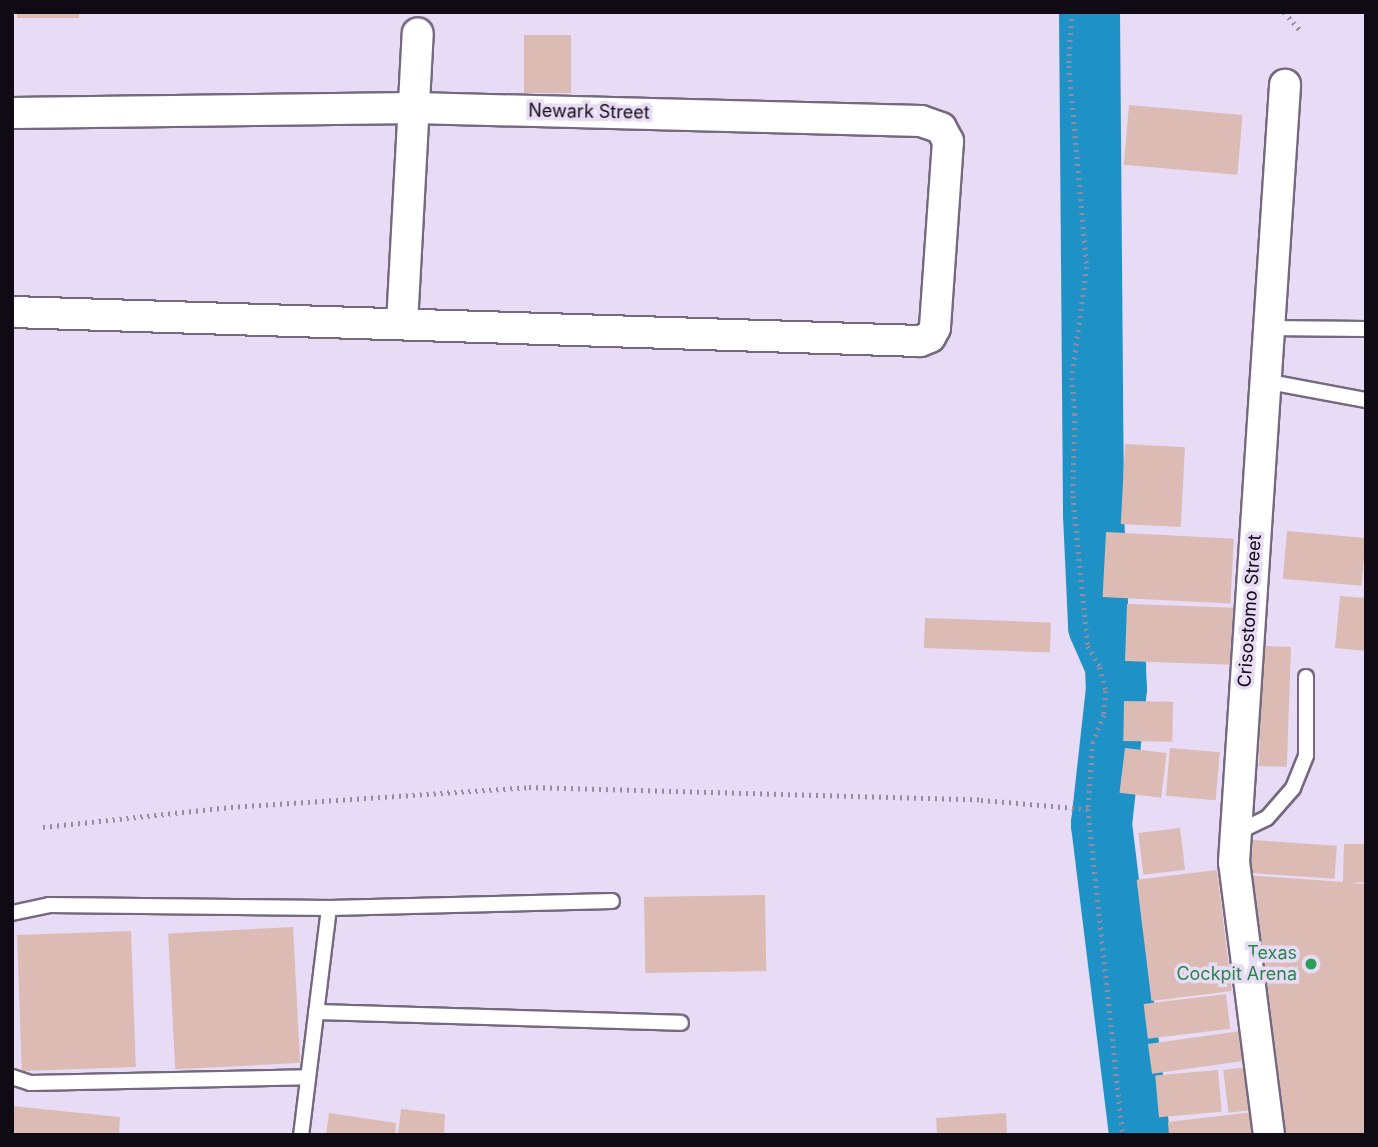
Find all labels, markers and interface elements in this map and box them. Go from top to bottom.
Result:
street label: Newark Street [528,100,650,124]
street label: Crisostomo Street [1234,534,1266,688]
place label: Texas Cockpit Arena [1176,943,1297,986]
marker: Texas Cockpit Arena [1303,956,1319,972]

